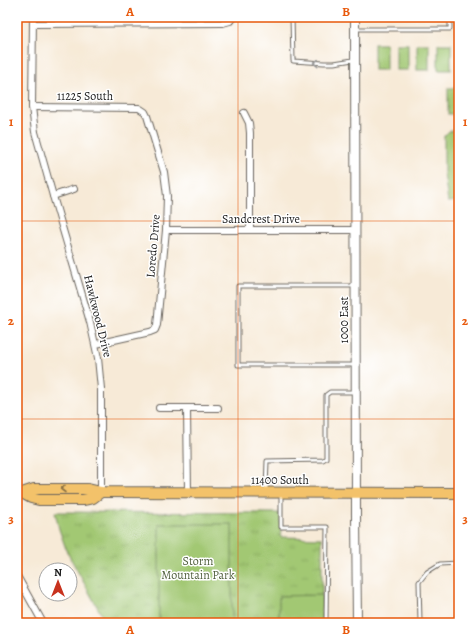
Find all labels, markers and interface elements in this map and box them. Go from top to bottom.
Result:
text: A [125,3,135,20]
text: B [342,3,350,20]
one-way arrow [313,58,319,67]
street label: 11225 South [57,88,114,104]
text: 1 [9,113,14,130]
text: 1 [463,113,468,130]
street label: Sandcrest Drive [222,211,300,227]
street label: Loredo Drive [142,214,164,278]
street label: Hawkwood Drive [80,273,116,359]
street label: 1000 East [336,297,352,343]
text: 2 [8,312,15,329]
text: 2 [462,312,469,329]
street label: 11400 South [251,472,309,488]
one-way arrow [60,485,66,493]
text: 3 [8,510,14,527]
text: 3 [462,510,468,527]
park label: Storm Mountain Park [161,553,235,583]
north arrow [38,562,78,602]
text: N [54,565,62,580]
text: A [125,621,135,638]
text: B [342,621,350,638]

